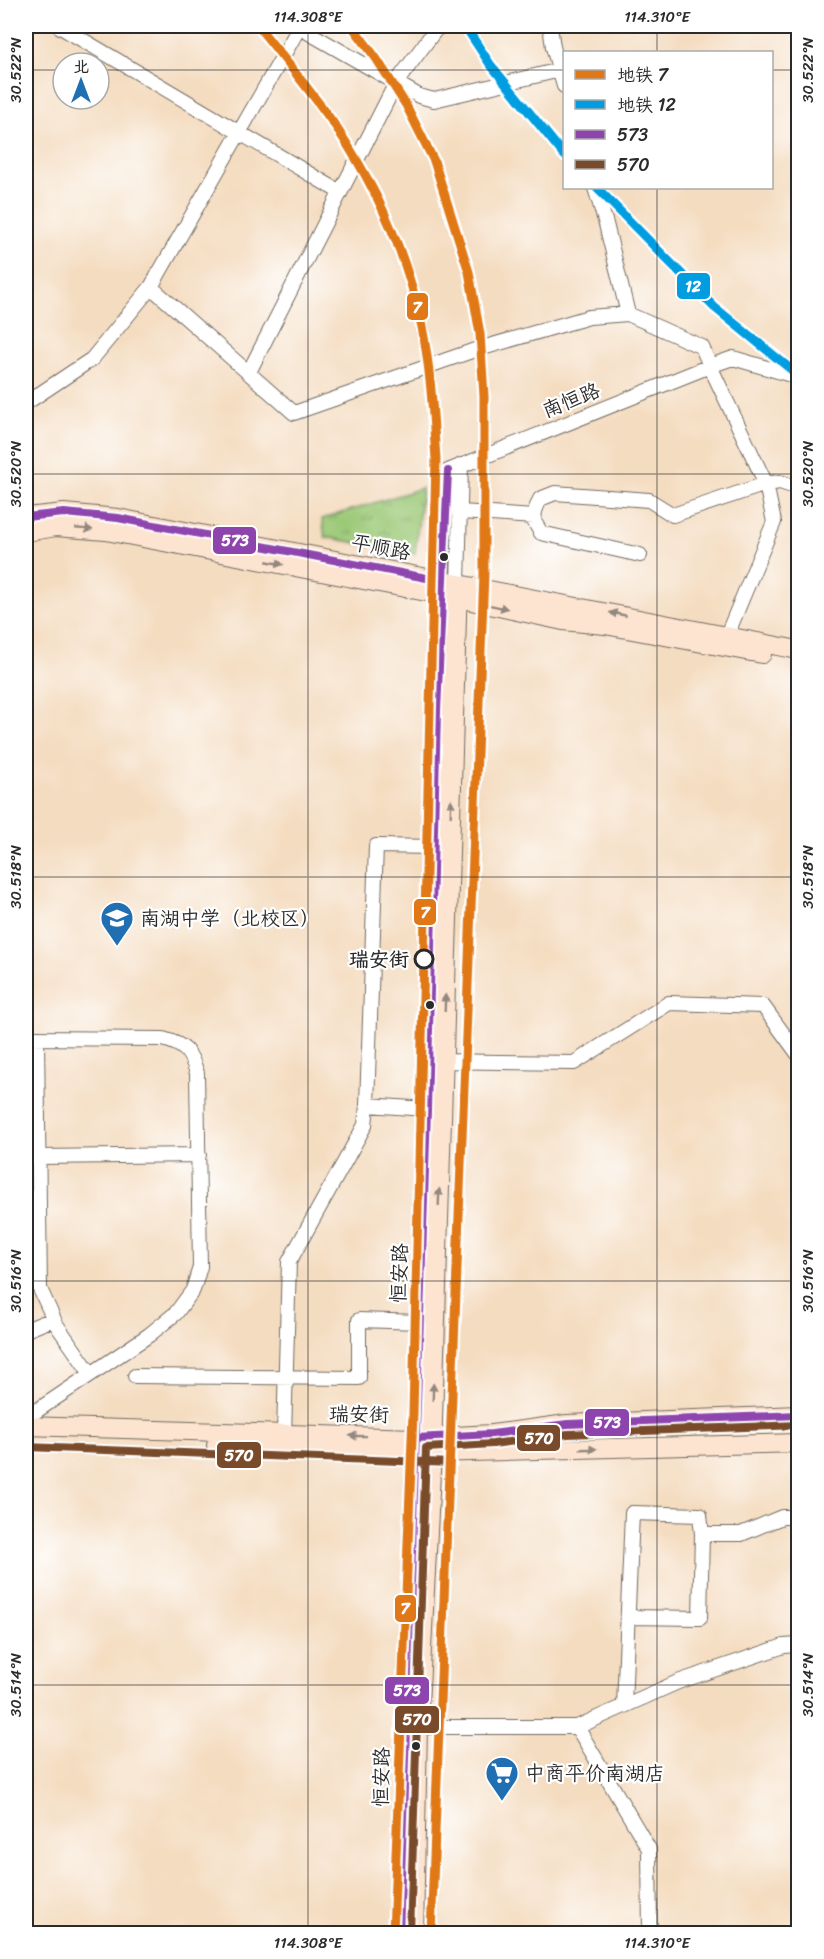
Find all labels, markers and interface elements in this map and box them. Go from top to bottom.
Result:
text: 114.308°E [274,4,344,30]
text: 114.310°E [624,4,692,30]
text: 30.522°N [3,37,29,103]
text: 30.522°N [795,37,821,103]
north arrow [51,51,111,111]
legend [563,51,773,189]
text: 北 [73,52,89,81]
text: 地铁 7 [617,59,670,91]
text: 地铁 12 [617,89,676,121]
text: 573 [617,119,648,151]
text: 570 [617,149,650,181]
line badge: 12 [676,272,711,300]
text: 12 [685,272,702,301]
line badge: 7 [406,292,429,321]
text: 7 [412,293,423,322]
street label: 南恒路 [537,373,606,428]
text: 30.520°N [3,440,29,507]
text: 30.520°N [795,440,821,507]
one-way arrow [74,524,93,534]
street label: 平顺路 [348,525,415,571]
line badge: 573 [212,526,257,555]
text: 573 [221,526,249,555]
unlabelled marker [438,551,450,563]
one-way arrow [266,559,285,568]
one-way arrow [490,603,509,612]
one-way arrow [608,609,627,618]
one-way arrow [447,798,456,817]
text: 30.518°N [3,845,29,909]
text: 30.518°N [795,845,821,909]
line badge: 7 [413,898,437,926]
text: 7 [420,898,431,927]
school or university icon: 南湖中学（北校区） [99,900,135,947]
place label: 南湖中学（北校区） [140,901,320,936]
place label: 瑞安街 [349,942,409,977]
marker: 瑞安街 [414,949,434,969]
one-way arrow [440,993,450,1012]
unlabelled marker [424,999,436,1011]
one-way arrow [434,1188,444,1207]
street label: 恒安路 [381,1241,418,1304]
text: 30.516°N [3,1249,29,1313]
text: 30.516°N [795,1249,821,1313]
one-way arrow [428,1383,438,1402]
street label: 瑞安街 [329,1396,389,1433]
line badge: 573 [584,1408,630,1437]
text: 573 [593,1408,621,1437]
line badge: 570 [516,1424,561,1452]
text: 570 [524,1424,554,1453]
one-way arrow [348,1432,367,1441]
line badge: 570 [216,1441,262,1469]
text: 570 [224,1441,254,1470]
one-way arrow [578,1444,597,1454]
line badge: 7 [394,1594,417,1623]
text: 7 [400,1594,411,1623]
text: 30.514°N [3,1652,29,1717]
text: 30.514°N [795,1652,821,1717]
line badge: 573 [384,1676,430,1705]
text: 573 [393,1676,421,1705]
line badge: 570 [394,1705,440,1734]
text: 570 [402,1705,432,1734]
unlabelled marker [410,1740,422,1752]
street label: 恒安路 [363,1746,400,1807]
supermarket icon: 中商平价南湖店 [484,1755,520,1802]
place label: 中商平价南湖店 [525,1756,665,1791]
text: 114.308°E [274,1930,344,1956]
text: 114.310°E [624,1930,692,1956]

